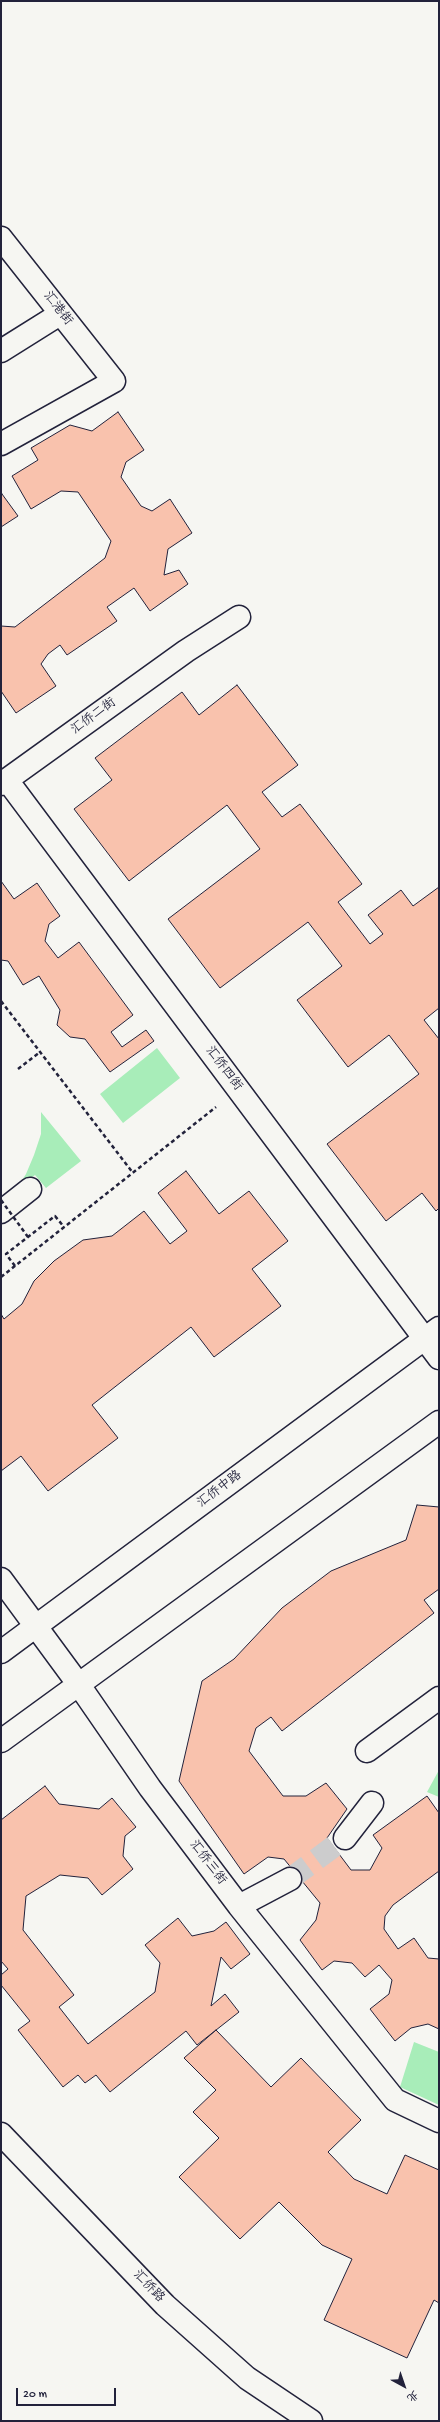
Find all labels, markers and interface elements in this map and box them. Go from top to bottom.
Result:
street label: 汇港街 [39,289,75,329]
street label: 汇侨二街 [68,695,120,739]
street label: 汇侨四街 [201,1044,245,1094]
street label: 汇侨中路 [195,1468,245,1512]
street label: 汇侨三街 [185,1838,229,1888]
street label: 汇侨路 [129,2268,167,2306]
north arrow [384,2366,424,2406]
scale bar [18,2380,118,2406]
text: 北 [404,2387,420,2403]
text: 20 m [23,2388,47,2402]

